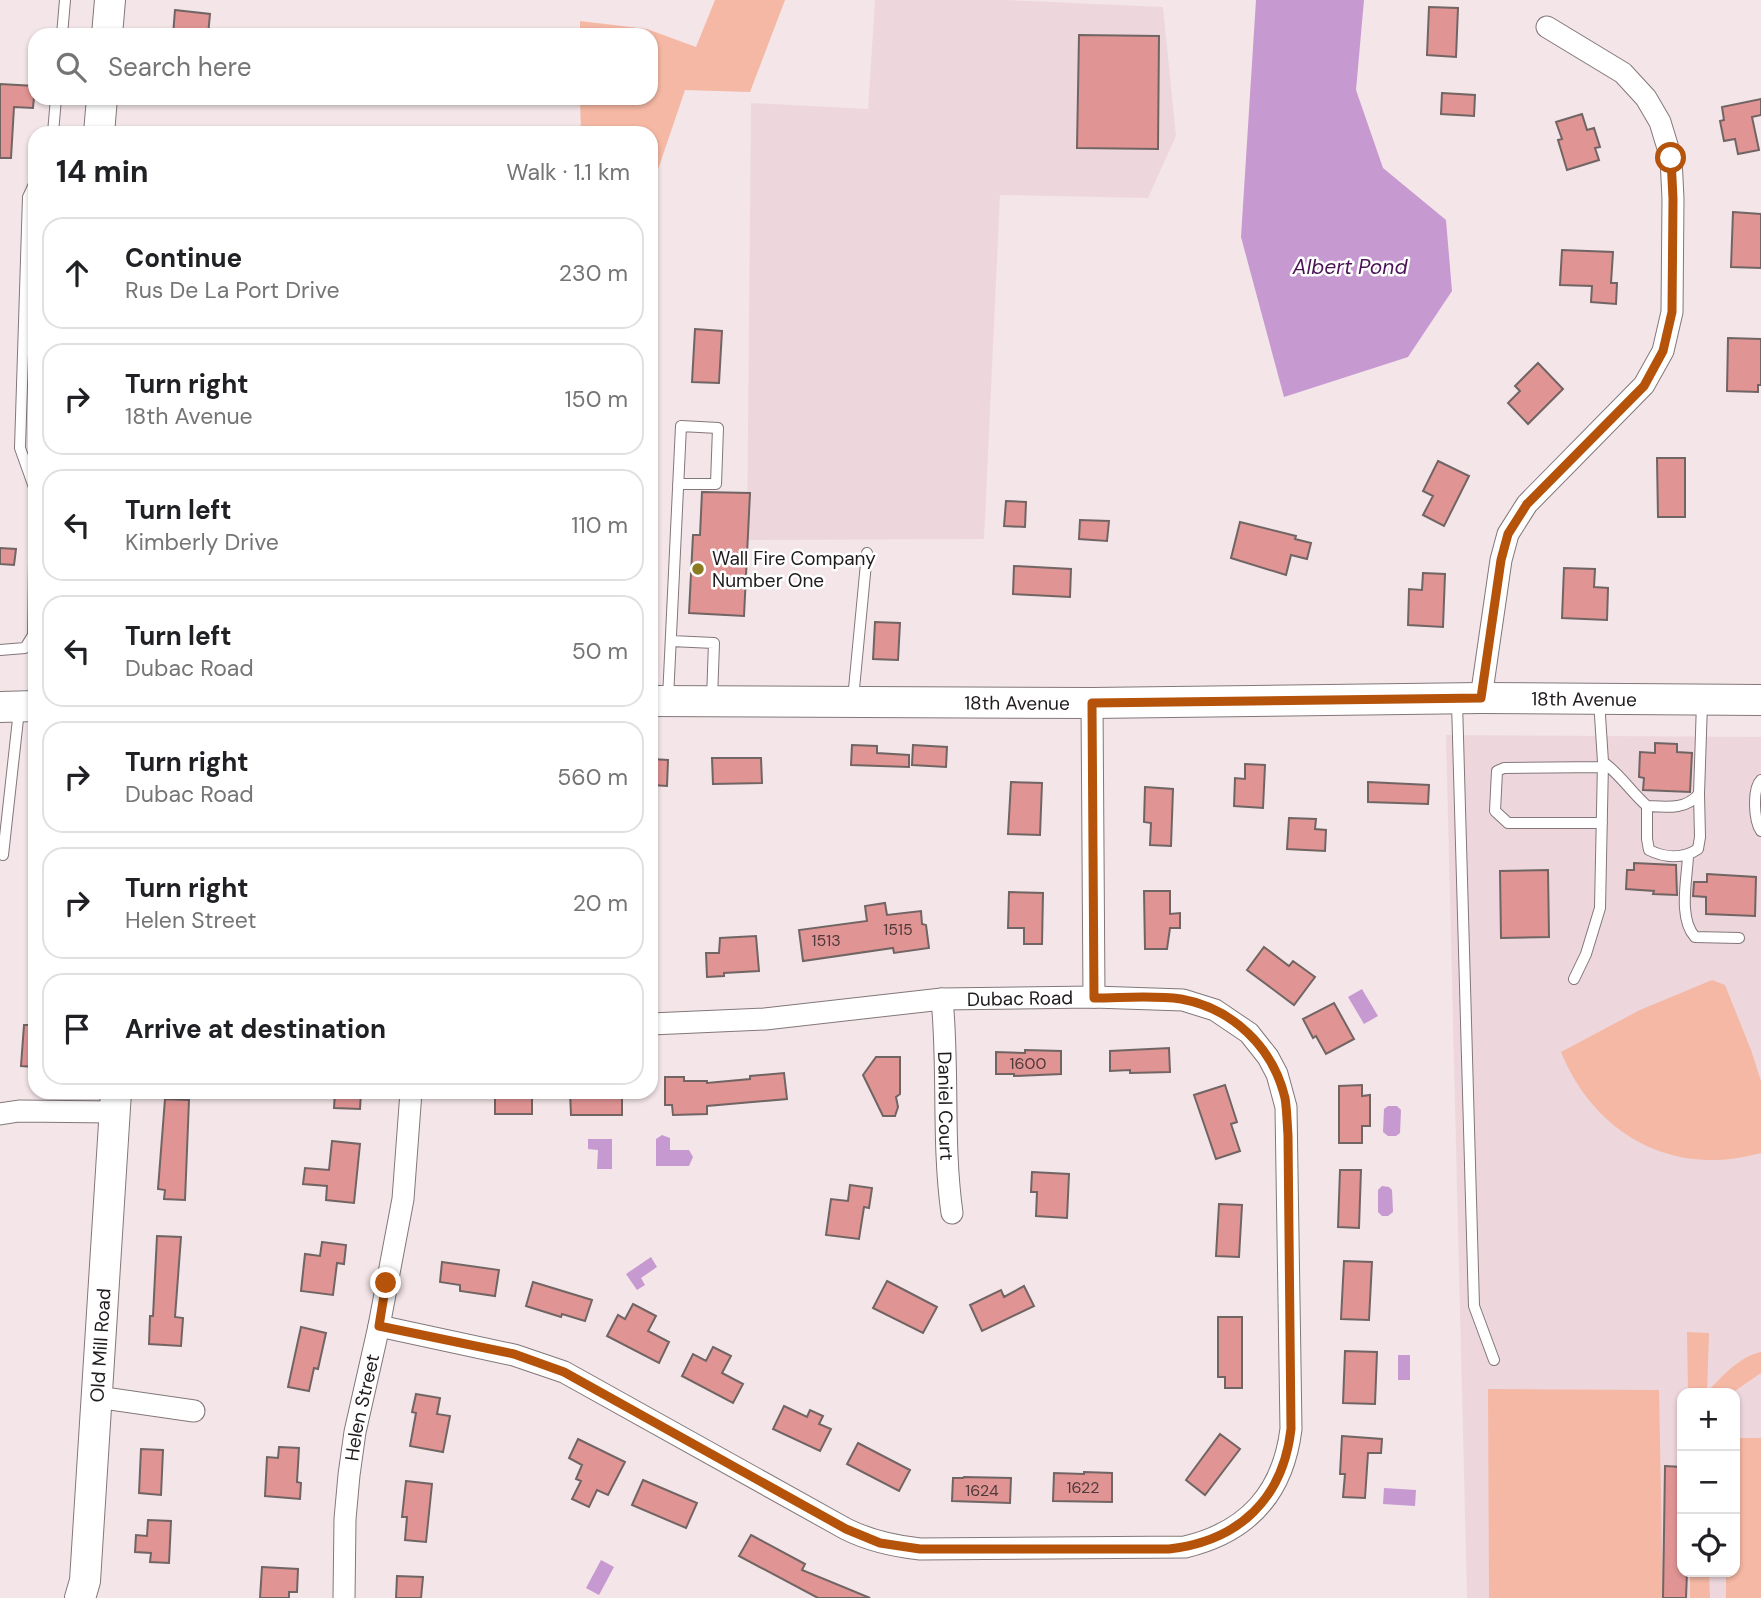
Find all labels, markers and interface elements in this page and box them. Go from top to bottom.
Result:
search box [28,28,658,105]
icon: search [52,48,90,86]
text: Search here [108,50,251,84]
route start [1655,142,1686,173]
text: 14 min [56,152,148,191]
text: Walk · 1.1 km [506,157,630,187]
text: Continue [125,241,242,275]
water label: Albert Pond [1292,253,1408,281]
icon: ahead [58,254,96,292]
text: 230 m [559,258,628,288]
text: Rus De La Port Drive [125,275,340,305]
text: Turn right [125,367,249,401]
icon: right [58,380,96,418]
text: 150 m [564,384,628,414]
text: 18th Avenue [125,401,253,431]
text: Turn left [125,493,232,527]
icon: left [58,506,96,544]
text: 110 m [571,510,628,540]
text: Kimberly Drive [125,527,279,557]
place label: Wall Fire Company Number One [712,546,876,593]
marker: Wall Fire Company Number One [690,561,706,577]
text: Turn left [125,619,232,653]
icon: left [58,632,96,670]
text: 50 m [572,636,628,666]
text: Dubac Road [125,653,254,683]
street label: 18th Avenue [1531,686,1637,712]
street label: 18th Avenue [964,690,1070,716]
text: Turn right [125,745,249,779]
icon: right [58,758,96,796]
text: 560 m [557,762,628,792]
text: Dubac Road [125,779,254,809]
text: Turn right [125,871,249,905]
icon: right [58,884,96,922]
text: 20 m [573,888,628,918]
text: Helen Street [125,905,256,935]
house number: 1515 [883,919,913,940]
house number: 1513 [811,930,841,951]
street label: Dubac Road [967,985,1073,1012]
icon: arrive [58,1010,96,1048]
text: Arrive at destination [125,1012,386,1046]
street label: Daniel Court [932,1051,959,1161]
house number: 1600 [1010,1053,1047,1074]
route end [370,1267,401,1298]
street label: Old Mill Road [84,1287,117,1403]
street label: Helen Street [339,1352,385,1462]
map controls [1677,1388,1740,1577]
button: + [1677,1388,1740,1451]
button: − [1677,1451,1740,1514]
house number: 1622 [1066,1477,1100,1498]
house number: 1624 [965,1480,999,1501]
button: locate [1677,1514,1740,1577]

